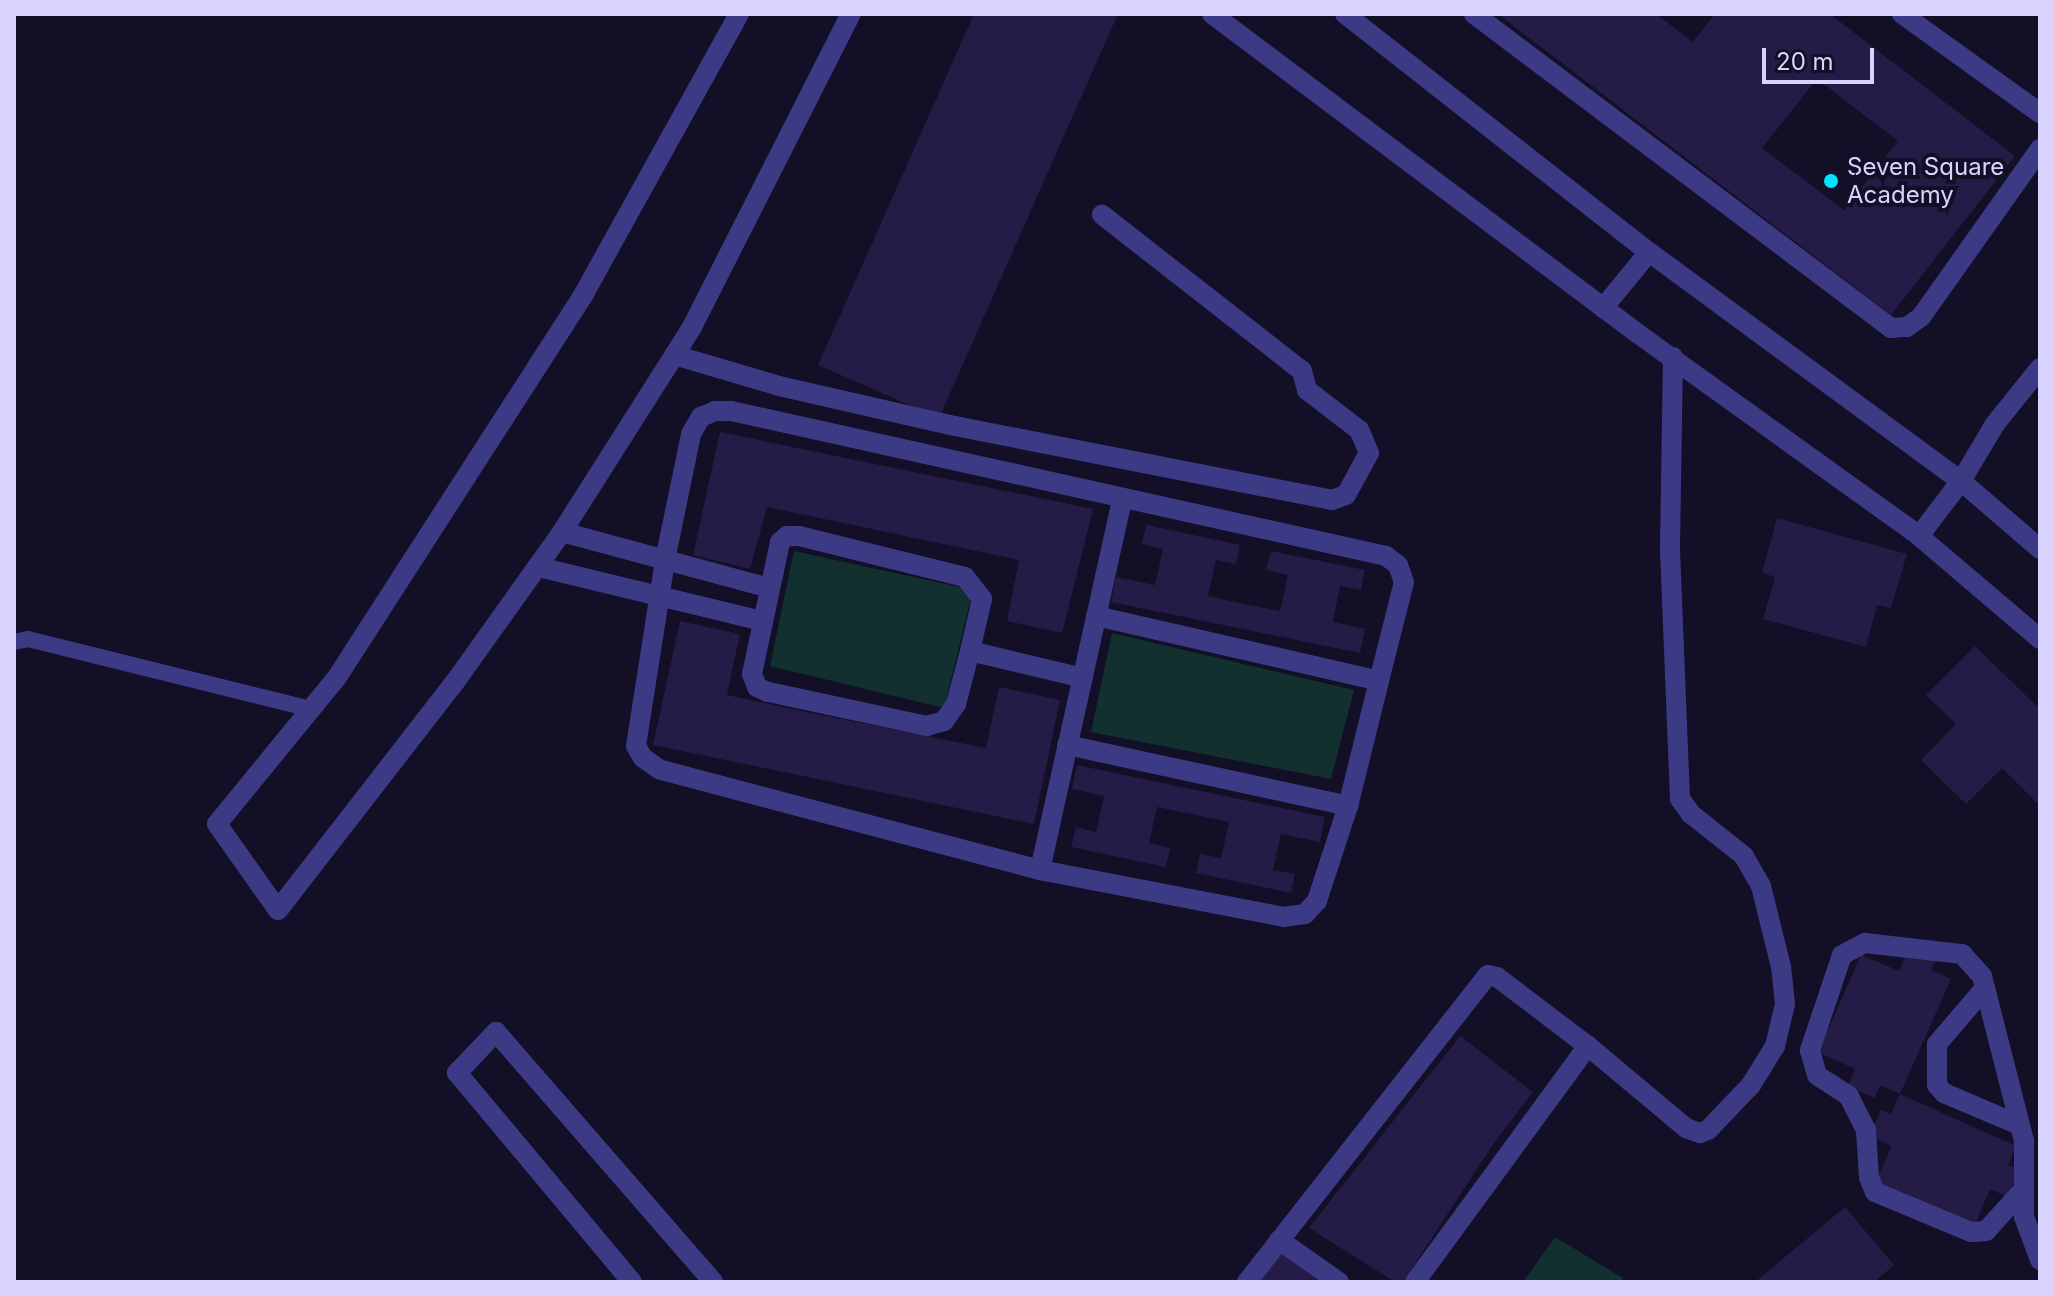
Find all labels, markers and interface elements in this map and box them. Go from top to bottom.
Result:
scale bar [1766,32,1878,82]
text: 20 m [1776,47,1834,76]
place label: Seven Square Academy [1847,153,2004,209]
marker: Seven Square Academy [1822,172,1840,190]

